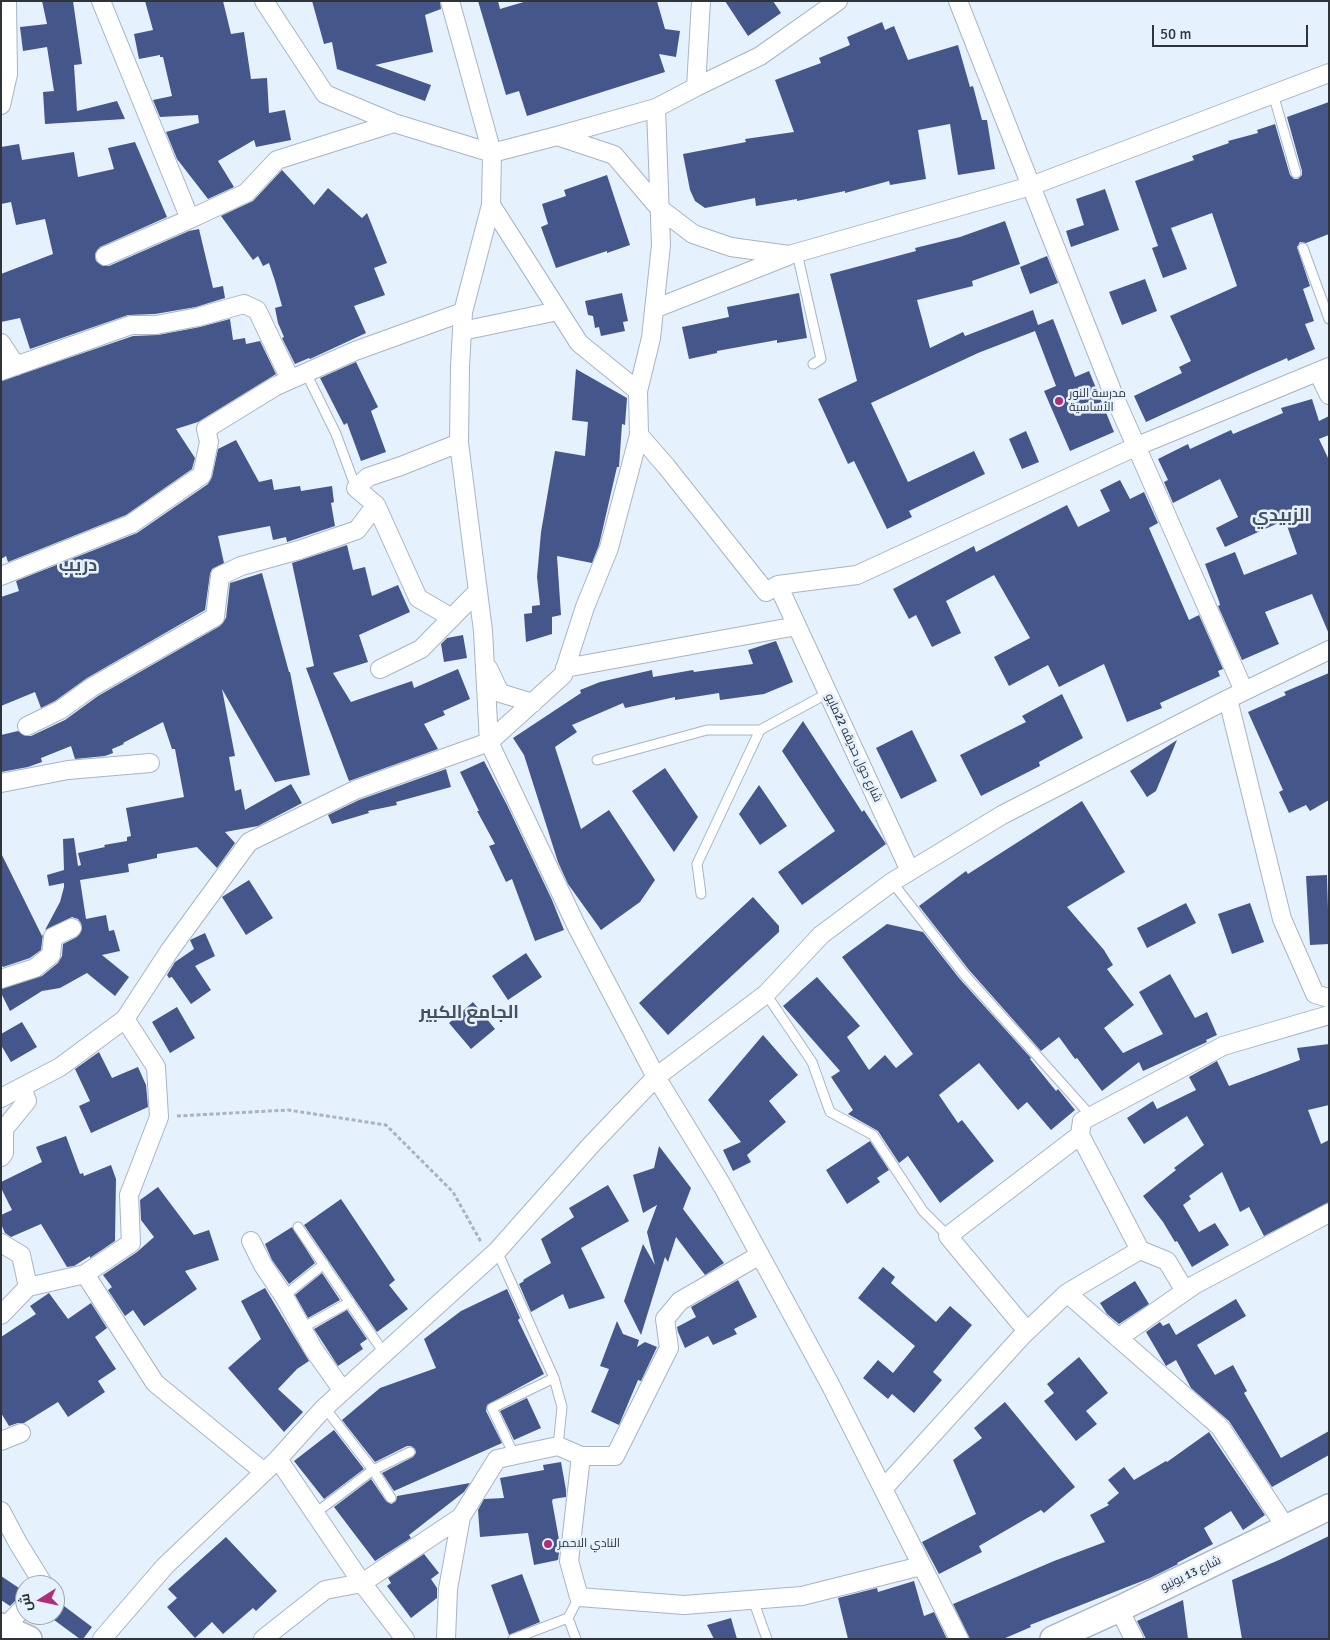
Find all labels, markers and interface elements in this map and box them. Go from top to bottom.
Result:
scale bar [1155,15,1311,47]
text: 50 m [1160,25,1191,43]
place label: مدرسة النور الأساسية [1069,387,1126,415]
marker: مدرسة النور الأساسية [1053,395,1065,407]
district label: الزبيدي [1252,505,1310,527]
district label: دريب [59,555,97,577]
street label: شارع حول حديقه 22مايو [822,691,884,805]
district label: الجامع الكبير [419,1002,519,1024]
place label: النادي الاحمر [558,1537,620,1551]
marker: النادي الاحمر [542,1538,554,1550]
street label: شارع 13 يونيو [1159,1553,1223,1595]
north arrow [15,1575,65,1625]
text: ش [16,1592,36,1613]

